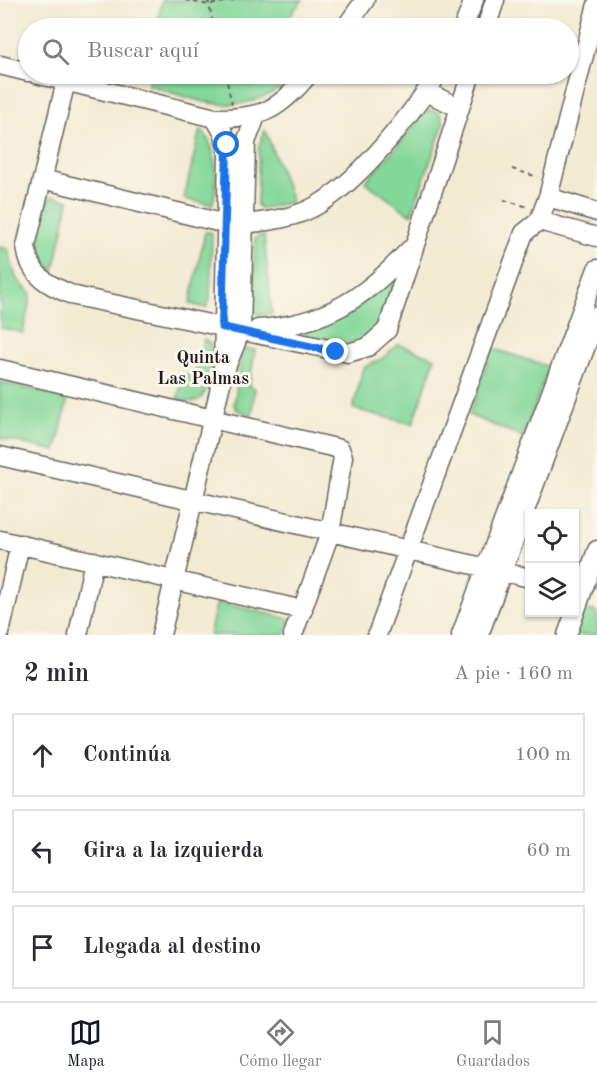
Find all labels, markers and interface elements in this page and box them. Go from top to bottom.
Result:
search box [18,18,579,84]
icon: search [39,35,72,68]
text: Buscar aquí [87,40,199,62]
route start [213,131,239,157]
route end [322,338,348,364]
district label: Quinta Las Palmas [157,349,249,388]
map controls [525,509,579,617]
button: locate [525,509,579,563]
button: layers [525,563,579,617]
text: 2 min [24,661,89,687]
text: A pie · 160 m [454,664,573,684]
icon: ahead [26,739,59,772]
text: Continúa [83,744,171,766]
text: 100 m [515,745,571,765]
icon: left [26,835,59,868]
text: Gira a la izquierda [83,840,263,862]
text: 60 m [526,841,571,861]
icon: arrive [26,931,59,964]
text: Llegada al destino [83,936,261,958]
tab: Mapa [67,1016,105,1072]
tab: Cómo llegar [239,1016,322,1072]
tab: Guardados [456,1016,530,1072]

